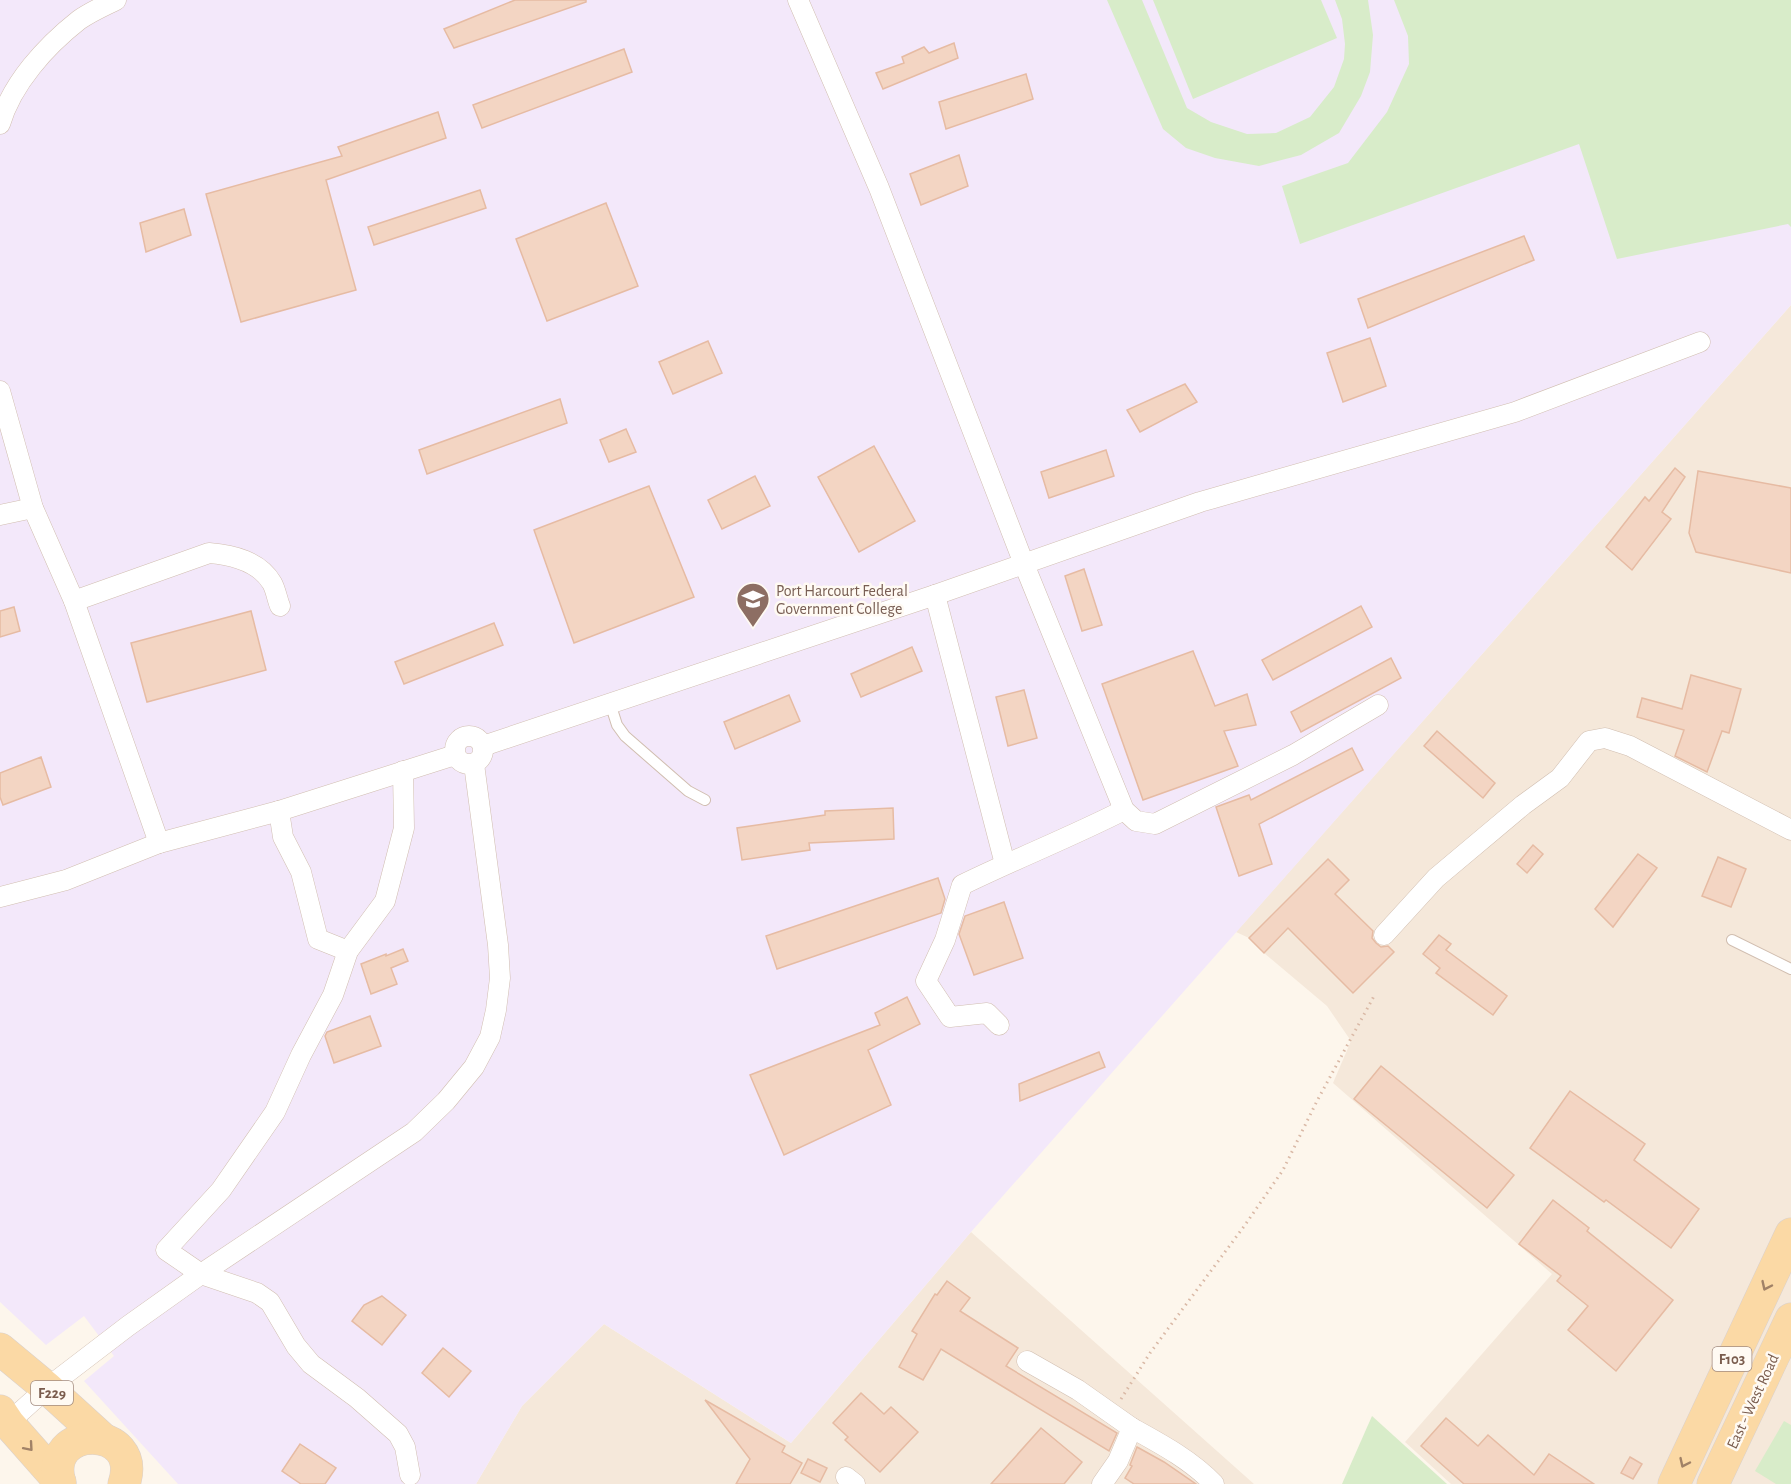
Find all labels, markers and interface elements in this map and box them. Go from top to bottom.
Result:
school or university icon: Port Harcourt Federal Government College [735,581,771,628]
place label: Port Harcourt Federal Government College [776,583,908,617]
one-way arrow [1762,1280,1774,1291]
road number: F103 [1712,1347,1752,1371]
street label: East - West Road [1724,1352,1782,1451]
road number: F229 [31,1381,73,1405]
one-way arrow [22,1440,33,1451]
one-way arrow [1679,1457,1691,1468]

